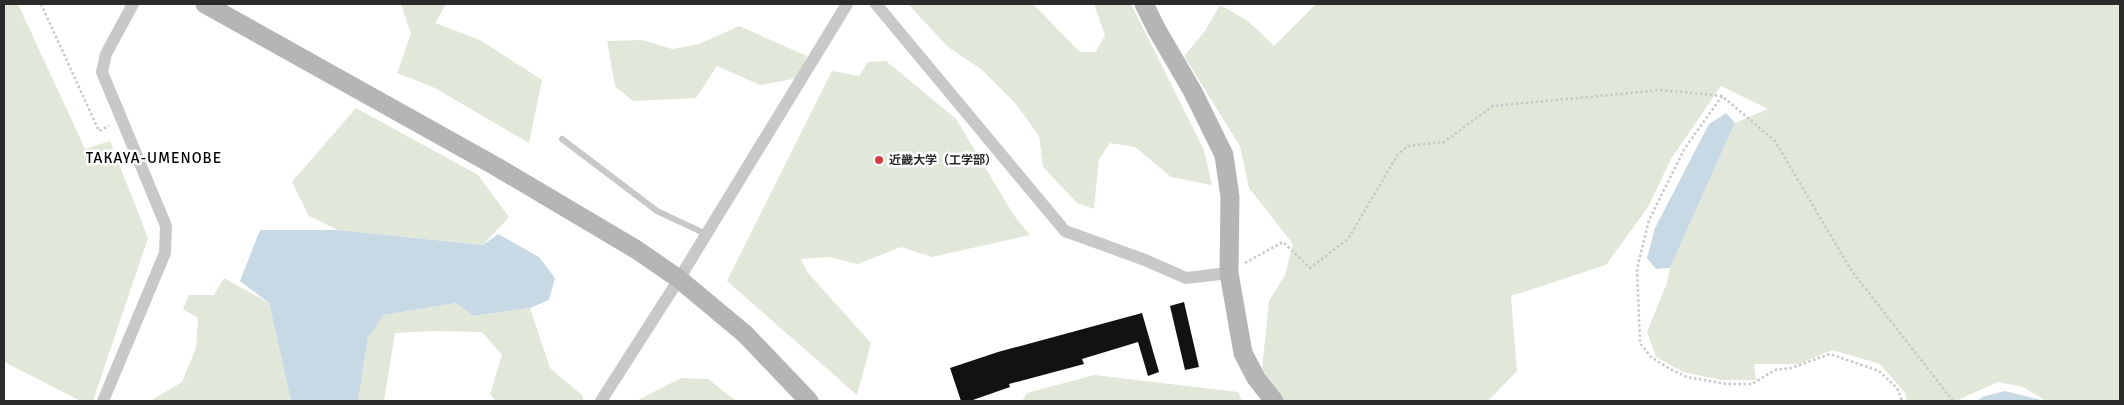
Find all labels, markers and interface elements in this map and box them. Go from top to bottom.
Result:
district label: TAKAYA-UMENOBE [86,149,222,167]
place label: 近畿大学（工学部） [889,153,997,168]
marker: 近畿大学（工学部） [873,154,885,166]

